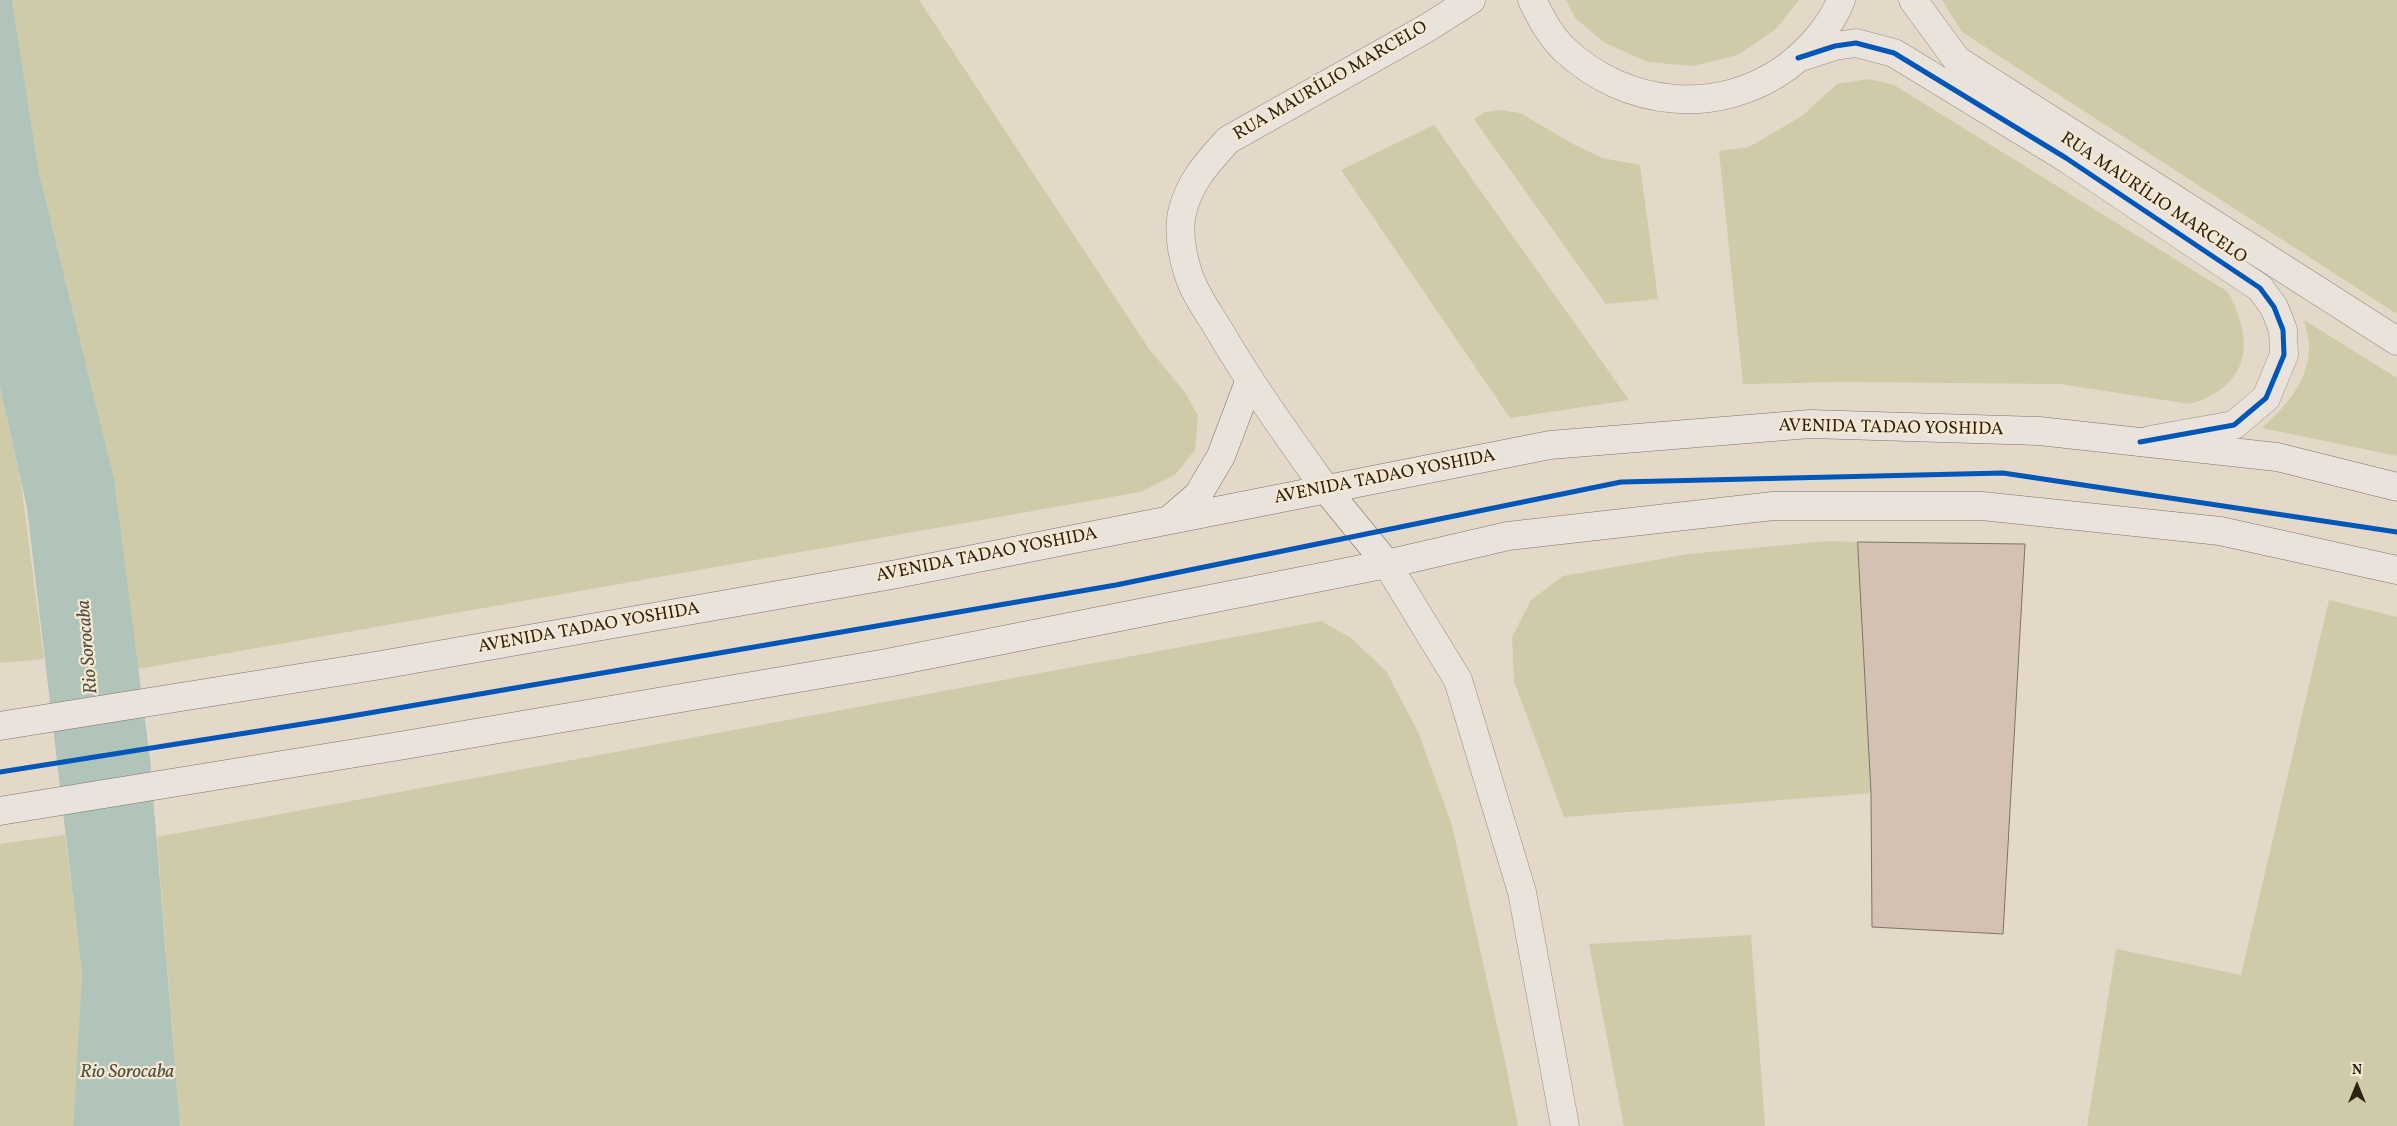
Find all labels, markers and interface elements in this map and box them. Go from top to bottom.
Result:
street label: RUA MAURÍLIO MARCELO [1230,18,1432,146]
street label: RUA MAURÍLIO MARCELO [2056,128,2250,270]
street label: AVENIDA TADAO YOSHIDA [1778,416,2004,442]
street label: AVENIDA TADAO YOSHIDA [1273,446,1497,510]
street label: AVENIDA TADAO YOSHIDA [875,524,1099,588]
water label: Rio Sorocaba [74,599,104,695]
street label: AVENIDA TADAO YOSHIDA [476,599,702,659]
north arrow [2332,1061,2382,1111]
text: N [2352,1061,2362,1080]
water label: Rio Sorocaba [80,1063,174,1085]

